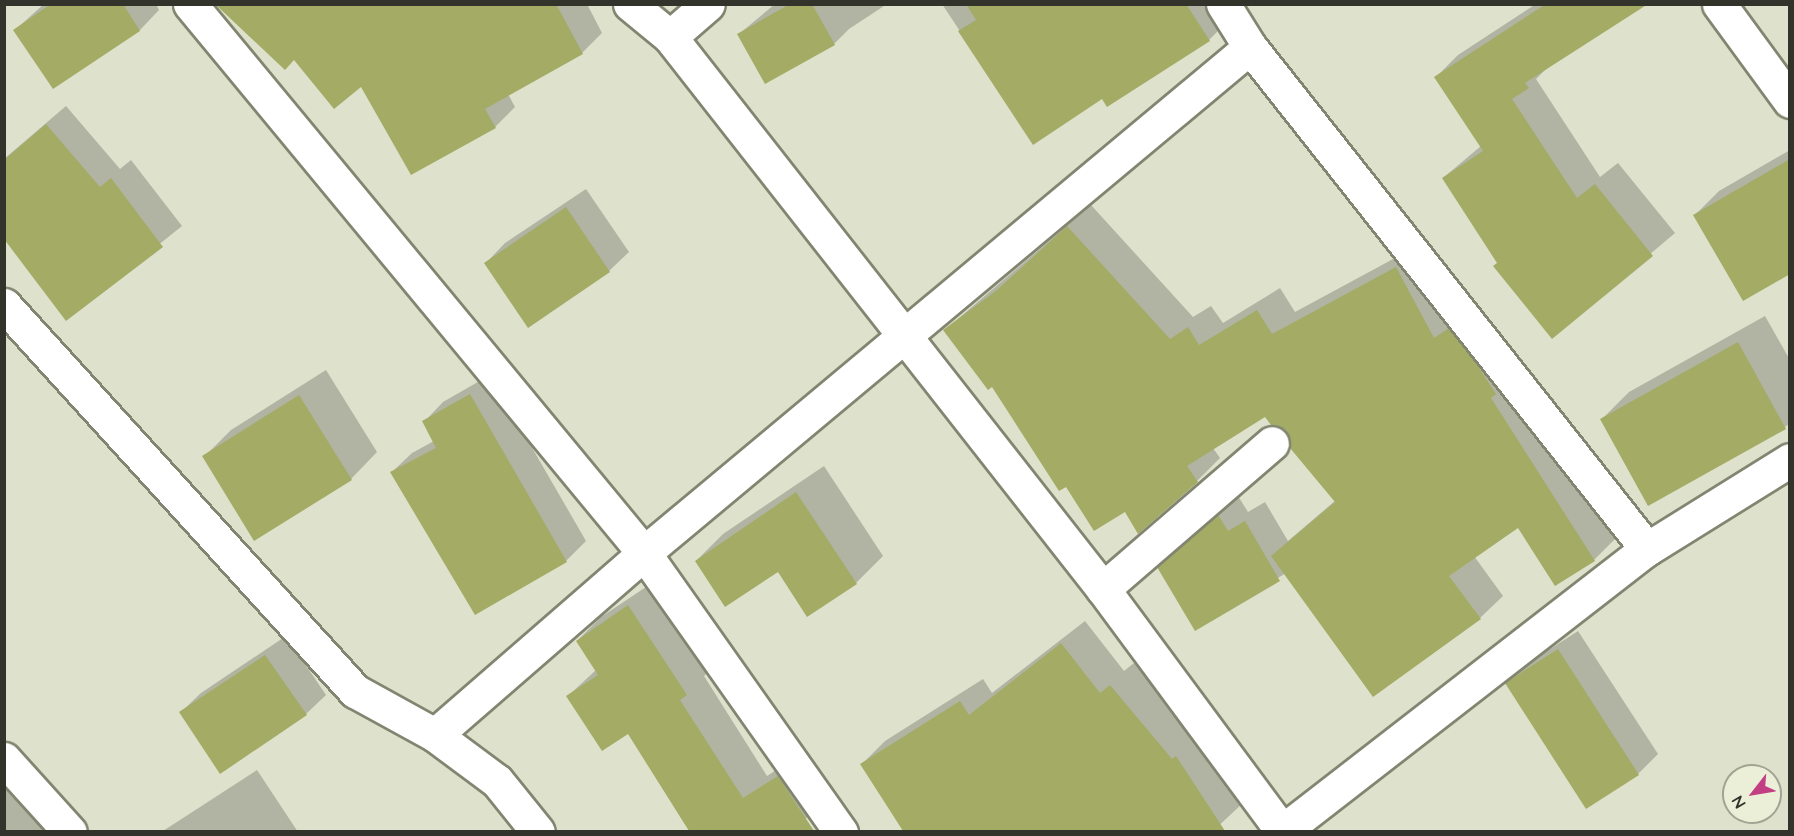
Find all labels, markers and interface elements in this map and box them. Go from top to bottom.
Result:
north arrow [1722,764,1782,824]
text: N [1727,792,1750,812]

